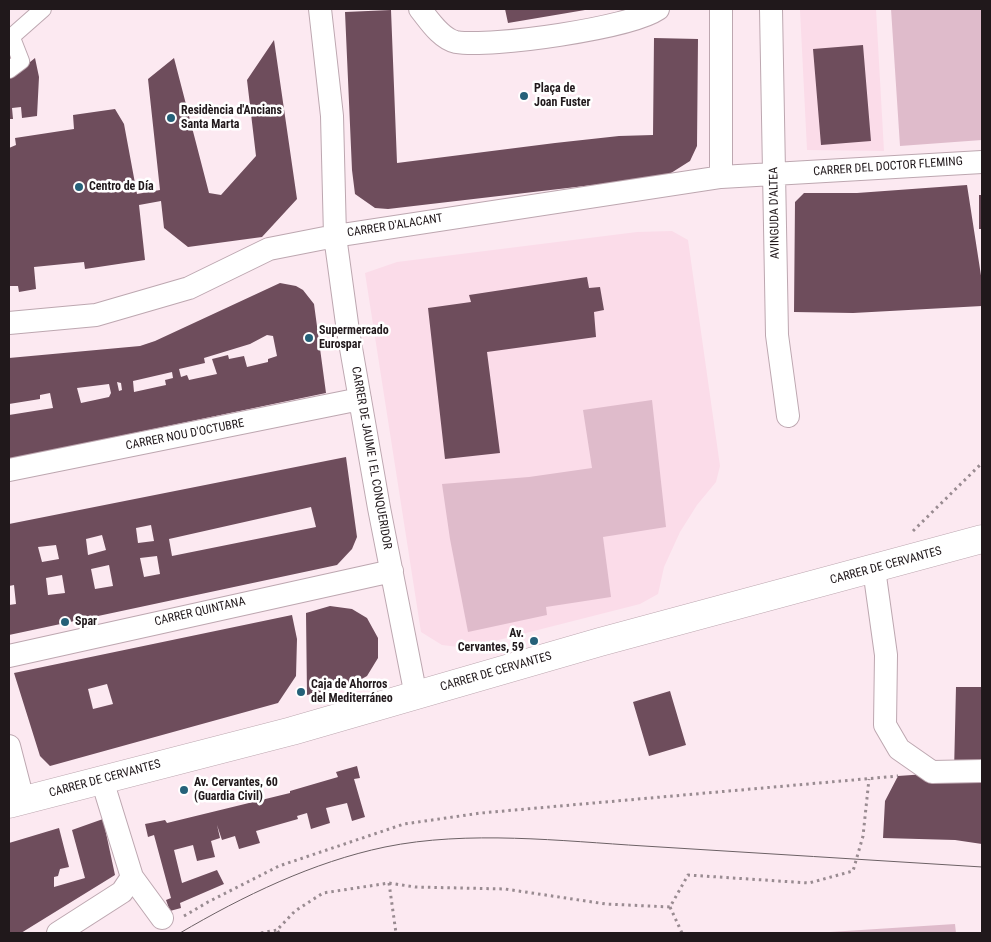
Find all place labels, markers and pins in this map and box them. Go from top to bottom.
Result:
place label: Plaça de Joan Fuster [534,82,591,110]
marker: Plaça de Joan Fuster [518,90,530,102]
place label: Residència d'Ancians Santa Marta [181,104,282,132]
marker: Residència d'Ancians Santa Marta [165,112,177,124]
place label: Centro de Día [89,180,154,194]
marker: Centro de Día [73,181,85,193]
place label: Supermercado Eurospar [319,324,389,352]
marker: Supermercado Eurospar [303,332,315,344]
place label: Spar [75,615,97,629]
marker: Spar [59,616,71,628]
place label: Av. Cervantes, 59 [458,627,524,655]
marker: Av. Cervantes, 59 [528,635,540,647]
place label: Caja de Ahorros del Mediterráneo [311,678,393,706]
marker: Caja de Ahorros del Mediterráneo [295,686,307,698]
place label: Av. Cervantes, 60 (Guardia Civil) [194,776,278,804]
marker: Av. Cervantes, 60 (Guardia Civil) [178,784,190,796]

